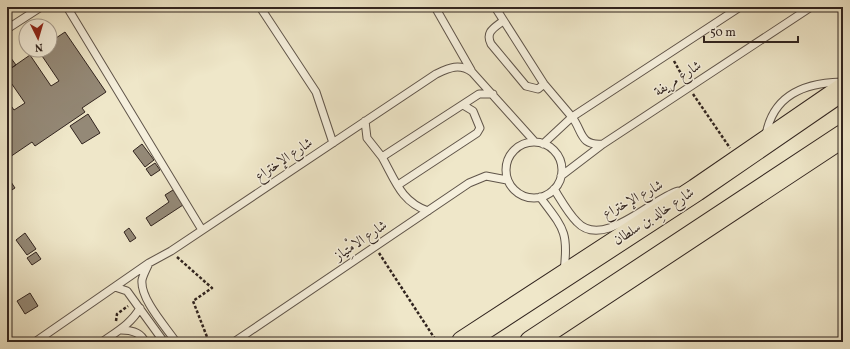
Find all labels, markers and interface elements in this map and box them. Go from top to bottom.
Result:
north arrow [18,18,58,58]
scale bar [704,18,798,44]
text: 50 m [710,25,736,41]
text: N [34,39,43,54]
street label: شارع مريفة [651,57,706,102]
street label: شارع الإختراع [251,134,317,187]
street label: شارع الإختراع [599,176,667,225]
street label: شارع خالِد بن سلطان [610,184,699,251]
street label: شارع الامْتِياز [328,215,392,268]

